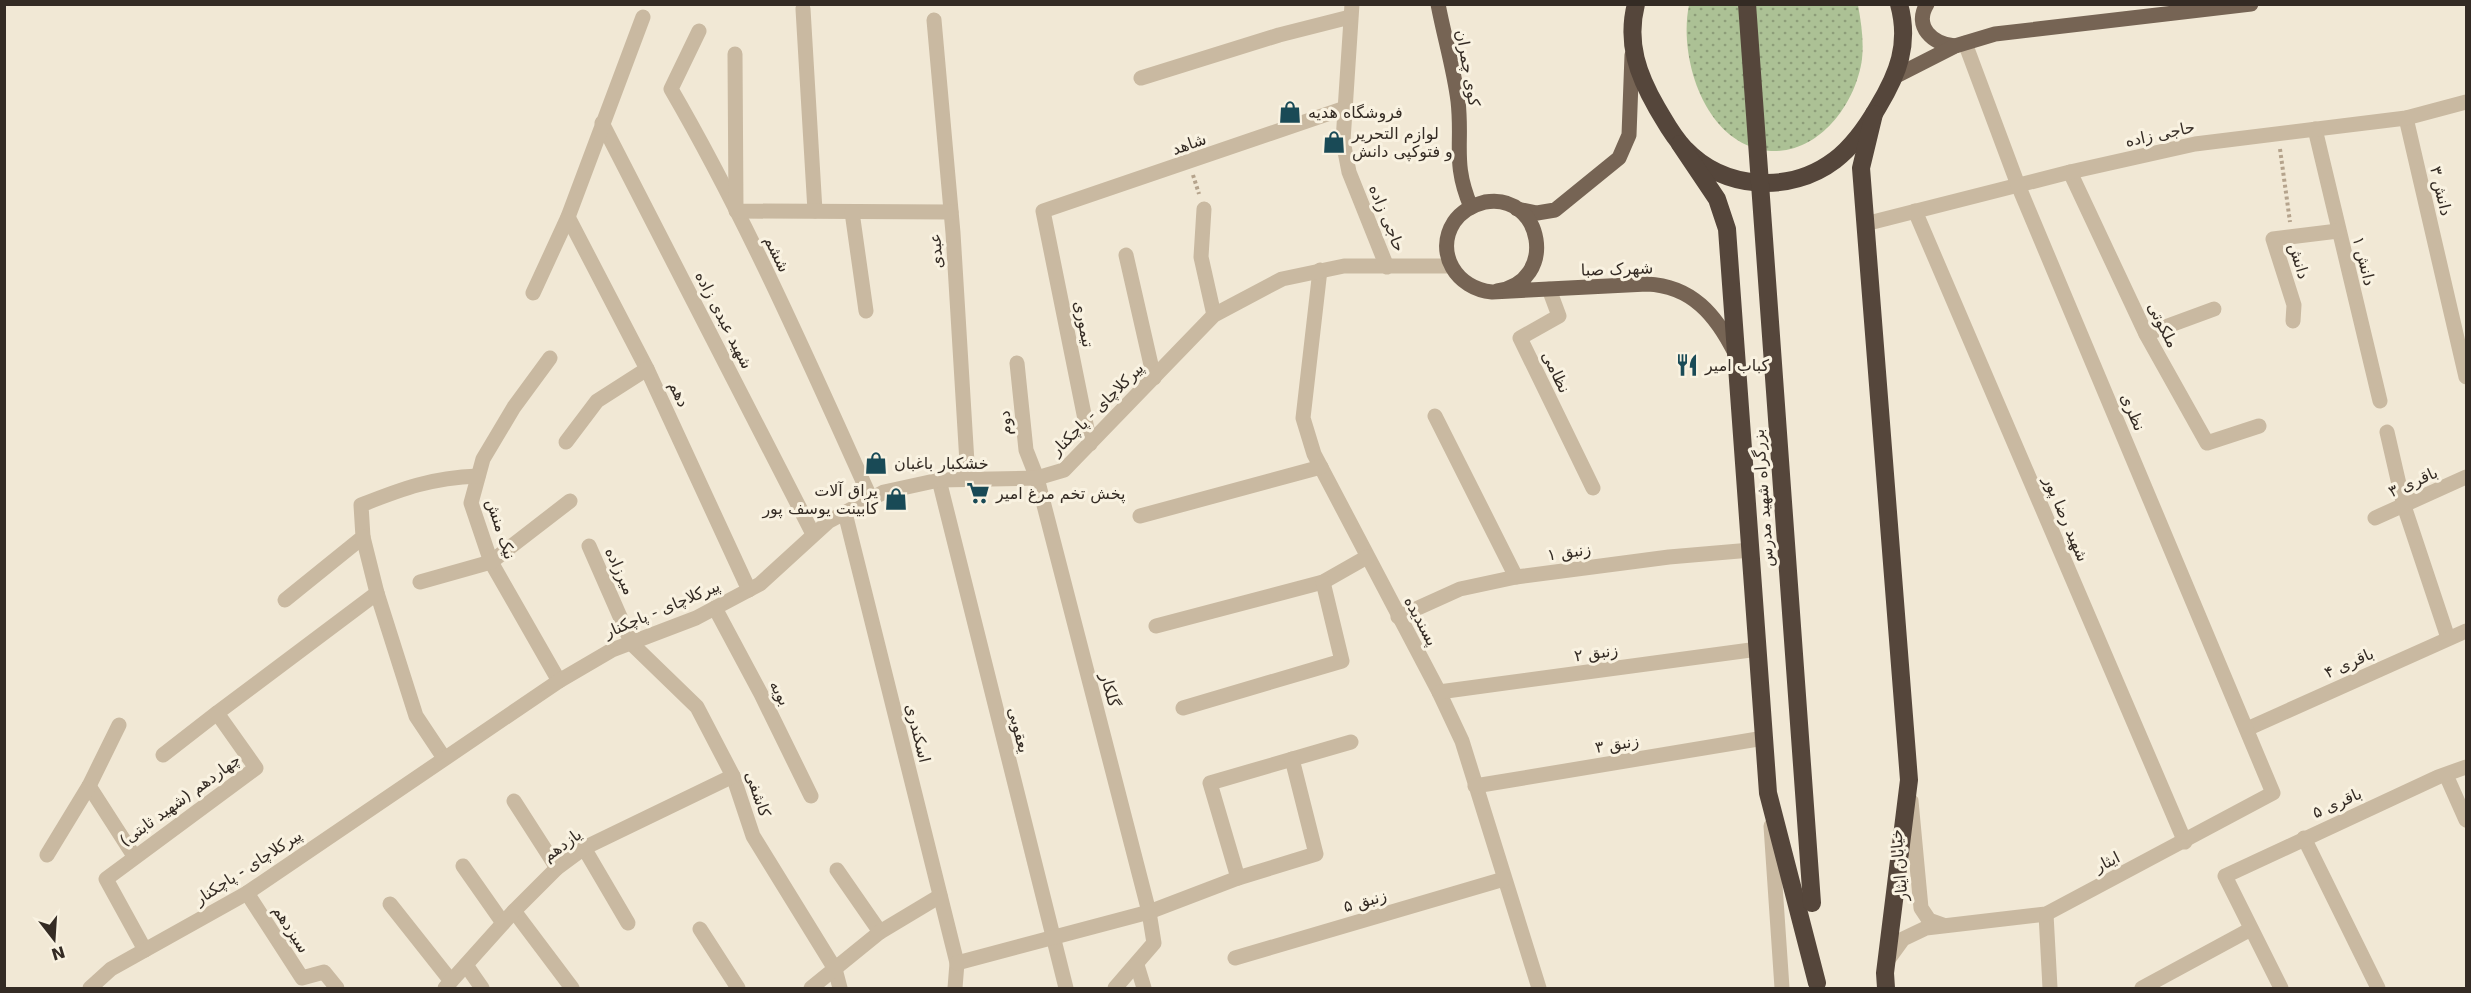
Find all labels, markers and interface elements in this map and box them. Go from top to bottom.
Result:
street label: کوی چمران [1451,28,1484,108]
shop icon: فروشگاه هدیه [1277,99,1303,125]
place label: فروشگاه هدیه [1308,103,1403,123]
street label: حاجی زاده [2123,117,2197,152]
place label: لوازم التحریر و فتوکپی دانش [1351,124,1453,162]
street label: شاهد [1169,129,1209,159]
shop icon: لوازم التحریر و فتوکپی دانش [1321,129,1347,155]
street label: دانش ۳ [2425,164,2456,218]
street label: حاجی زاده [1364,182,1409,255]
street label: ششم [760,233,794,275]
street label: عبدی [925,233,947,269]
street label: دانش ۱ [2348,234,2379,288]
street label: دانش [2284,241,2313,281]
street label: شهرک صبا [1581,258,1654,281]
street label: شهید عبدی زاده [690,268,757,373]
street label: تیموری [1069,299,1098,349]
street label: ملکوتی [2143,299,2183,351]
street label: نظامی [1538,348,1574,396]
restaurant icon: کباب امیر [1674,352,1700,378]
place label: کباب امیر [1704,356,1770,376]
street label: پیرکلاچای - پاچکنار [1046,358,1148,461]
street label: دهم [665,378,693,410]
street label: نظری [2116,390,2149,434]
street label: دوم [994,410,1017,436]
street label: بزرگراه شهید مدرس [1749,428,1778,568]
shop icon: خشکبار باغبان [863,450,889,476]
place label: خشکبار باغبان [894,454,989,474]
street label: باقری ۳ [2385,463,2441,502]
street label: شهید رضا پور [2038,473,2092,565]
supermarket icon: پخش تخم مرغ امیر [965,480,991,506]
place label: یراق آلات کابینت یوسف پور [761,481,878,519]
place label: پخش تخم مرغ امیر [995,484,1125,504]
shop icon: یراق آلات کابینت یوسف پور [883,486,909,512]
street label: نیک منش [481,496,520,562]
street label: زنبق ۱ [1546,540,1592,565]
street label: میرزاده [600,544,639,598]
street label: پیرکلاچای - پاچکنار [600,576,723,643]
street label: پسندیده [1399,593,1442,649]
street label: زنبق ۲ [1573,641,1619,666]
street label: باقری ۴ [2321,644,2377,683]
street label: گلکار [1095,670,1124,710]
street label: بویه [765,677,794,709]
street label: اسکندری [901,702,934,765]
street label: یعقوبی [1003,705,1034,755]
street label: زنبق ۳ [1594,731,1640,758]
street label: چهاردهم (شهید ثابتی) [116,750,245,851]
street label: کاشفی [741,769,775,820]
street label: باقری ۵ [2309,784,2365,823]
street label: پیرکلاچای - پاچکنار [190,825,306,910]
street label: یازدهم [539,825,586,866]
street label: خیابان ایثار [1886,828,1913,903]
street label: ایثار [2090,848,2123,878]
street label: زنبق ۵ [1341,886,1389,917]
street label: سیزدهم [268,901,313,957]
north arrow [24,909,84,969]
text: N [49,942,67,964]

